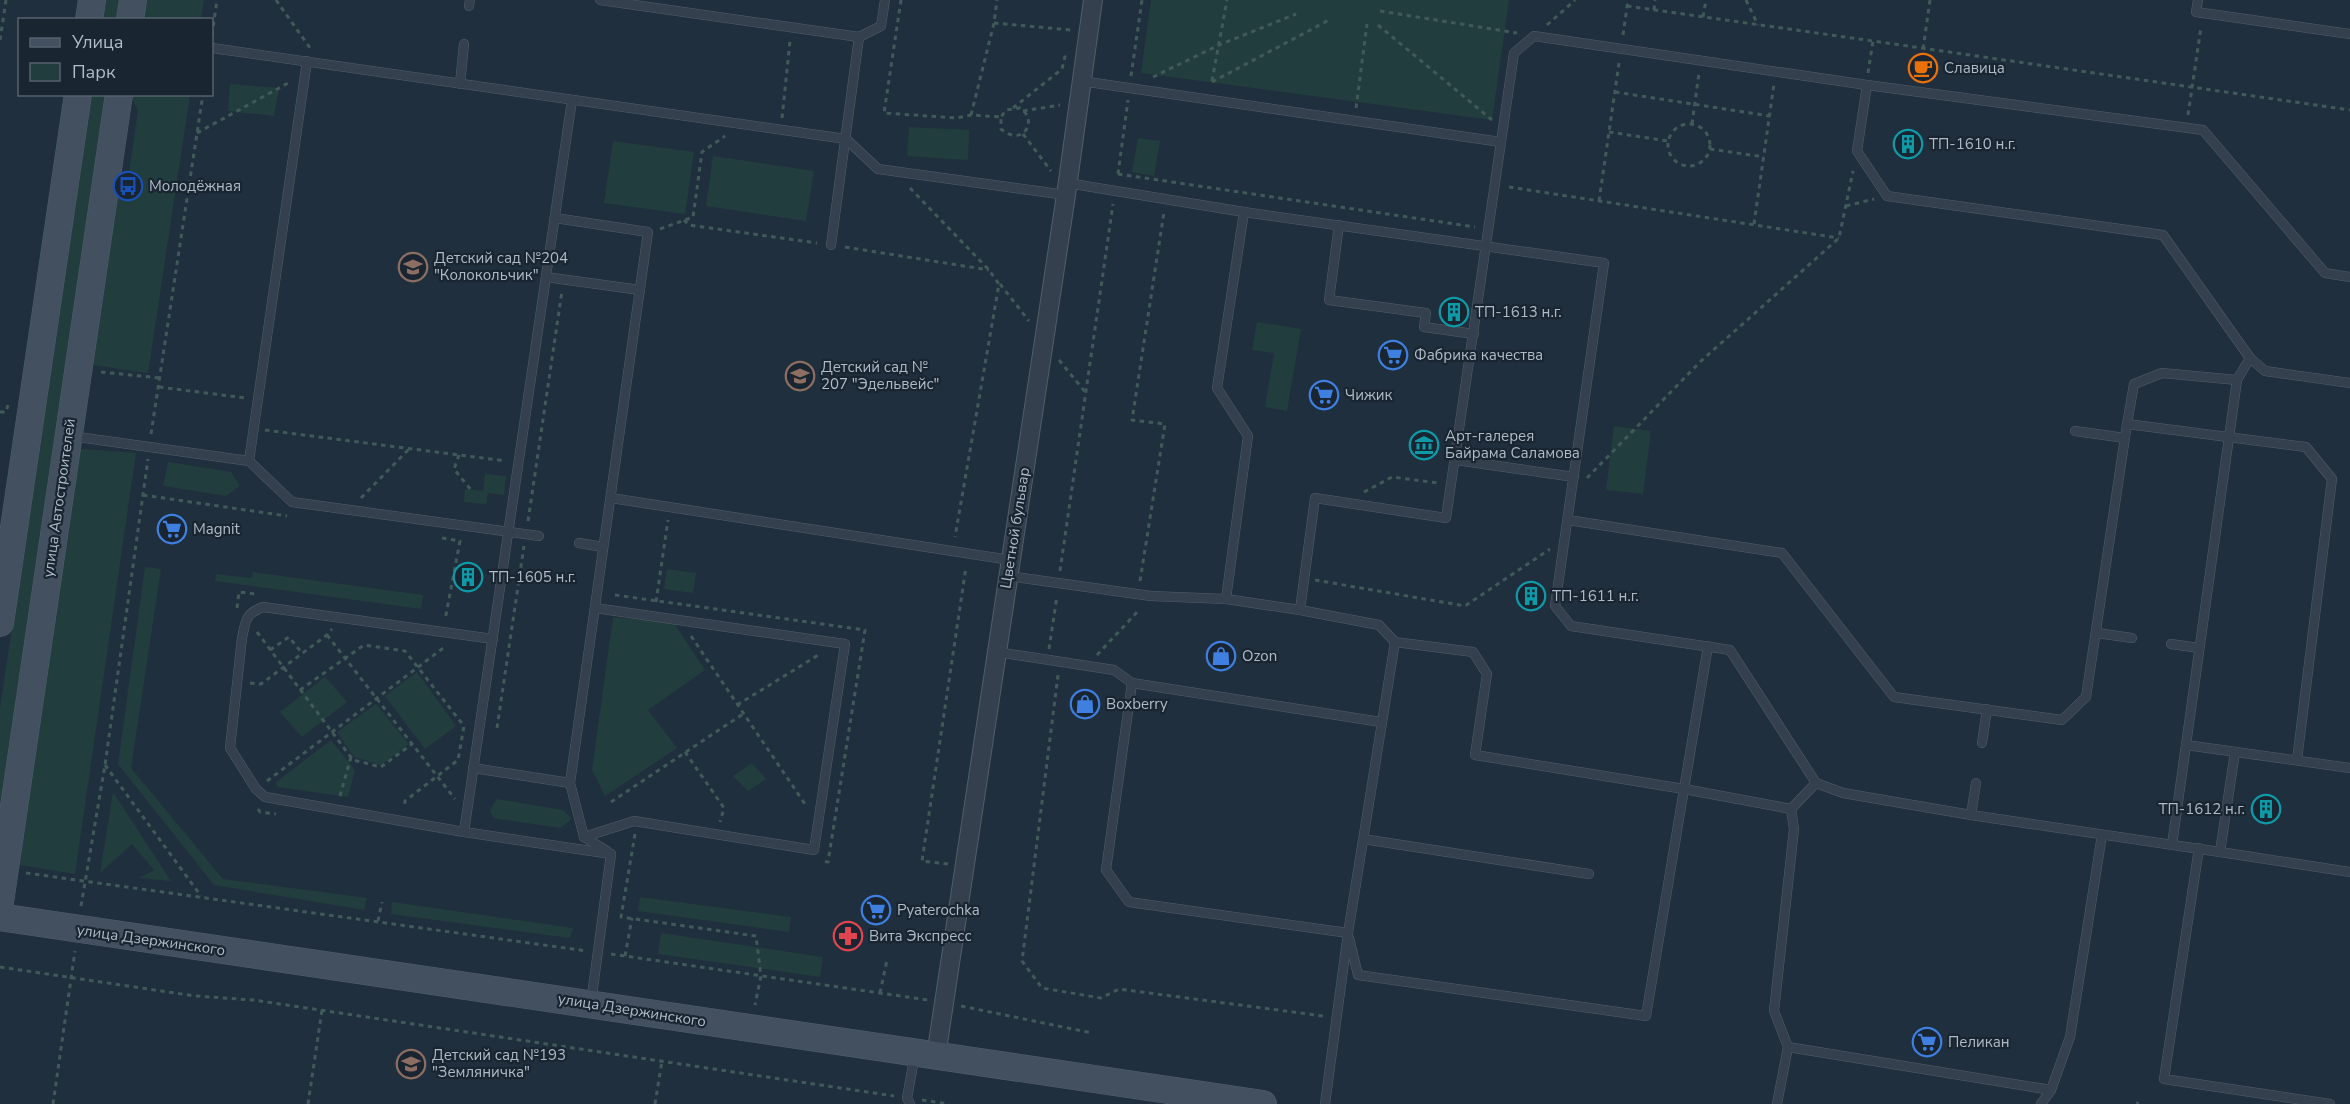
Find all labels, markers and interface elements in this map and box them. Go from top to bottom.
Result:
legend [18,18,213,96]
text: Улица [71,30,123,54]
cafe icon: Славица [1907,52,1939,84]
place label: Славица [1944,58,2005,78]
text: Парк [72,60,116,84]
building icon: ТП-1610 н.г. [1892,128,1924,160]
place label: ТП-1610 н.г. [1929,134,2016,154]
bus stop icon: Молодёжная [112,170,144,202]
place label: Молодёжная [149,176,241,196]
place label: Детский сад №204 "Колокольчик" [434,248,568,285]
school or university icon: Детский сад №204 "Колокольчик" [397,251,429,283]
building icon: ТП-1613 н.г. [1438,296,1470,328]
place label: ТП-1613 н.г. [1475,302,1562,322]
supermarket icon: Фабрика качества [1377,339,1409,371]
place label: Фабрика качества [1414,345,1543,365]
place label: Детский сад № 207 "Эдельвейс" [821,357,939,394]
school or university icon: Детский сад № 207 "Эдельвейс" [784,360,816,392]
supermarket icon: Чижик [1308,379,1340,411]
place label: Чижик [1345,385,1392,405]
street label: улица Автостроителей [38,417,80,579]
place label: Арт-галерея Байрама Саламова [1445,426,1580,463]
museum icon: Арт-галерея Байрама Саламова [1408,429,1440,461]
street label: Цветной бульвар [996,466,1034,590]
supermarket icon: Magnit [156,513,188,545]
place label: Magnit [193,519,241,539]
building icon: ТП-1605 н.г. [452,561,484,593]
place label: ТП-1605 н.г. [489,567,576,587]
building icon: ТП-1611 н.г. [1515,580,1547,612]
place label: ТП-1611 н.г. [1552,586,1639,606]
shop icon: Ozon [1205,640,1237,672]
place label: Ozon [1242,646,1277,666]
shop icon: Boxberry [1069,688,1101,720]
place label: Boxberry [1106,694,1168,714]
building icon: ТП-1612 н.г. [2250,793,2282,825]
place label: ТП-1612 н.г. [2158,799,2245,819]
supermarket icon: Pyaterochka [860,894,892,926]
place label: Pyaterochka [897,900,980,920]
street label: улица Дзержинского [76,920,226,960]
pharmacy icon: Вита Экспресс [832,920,864,952]
place label: Вита Экспресс [869,926,972,946]
street label: улица Дзержинского [557,988,707,1032]
supermarket icon: Пеликан [1911,1026,1943,1058]
place label: Пеликан [1948,1032,2010,1052]
place label: Детский сад №193 "Земляничка" [432,1045,566,1082]
school or university icon: Детский сад №193 "Земляничка" [395,1048,427,1080]

